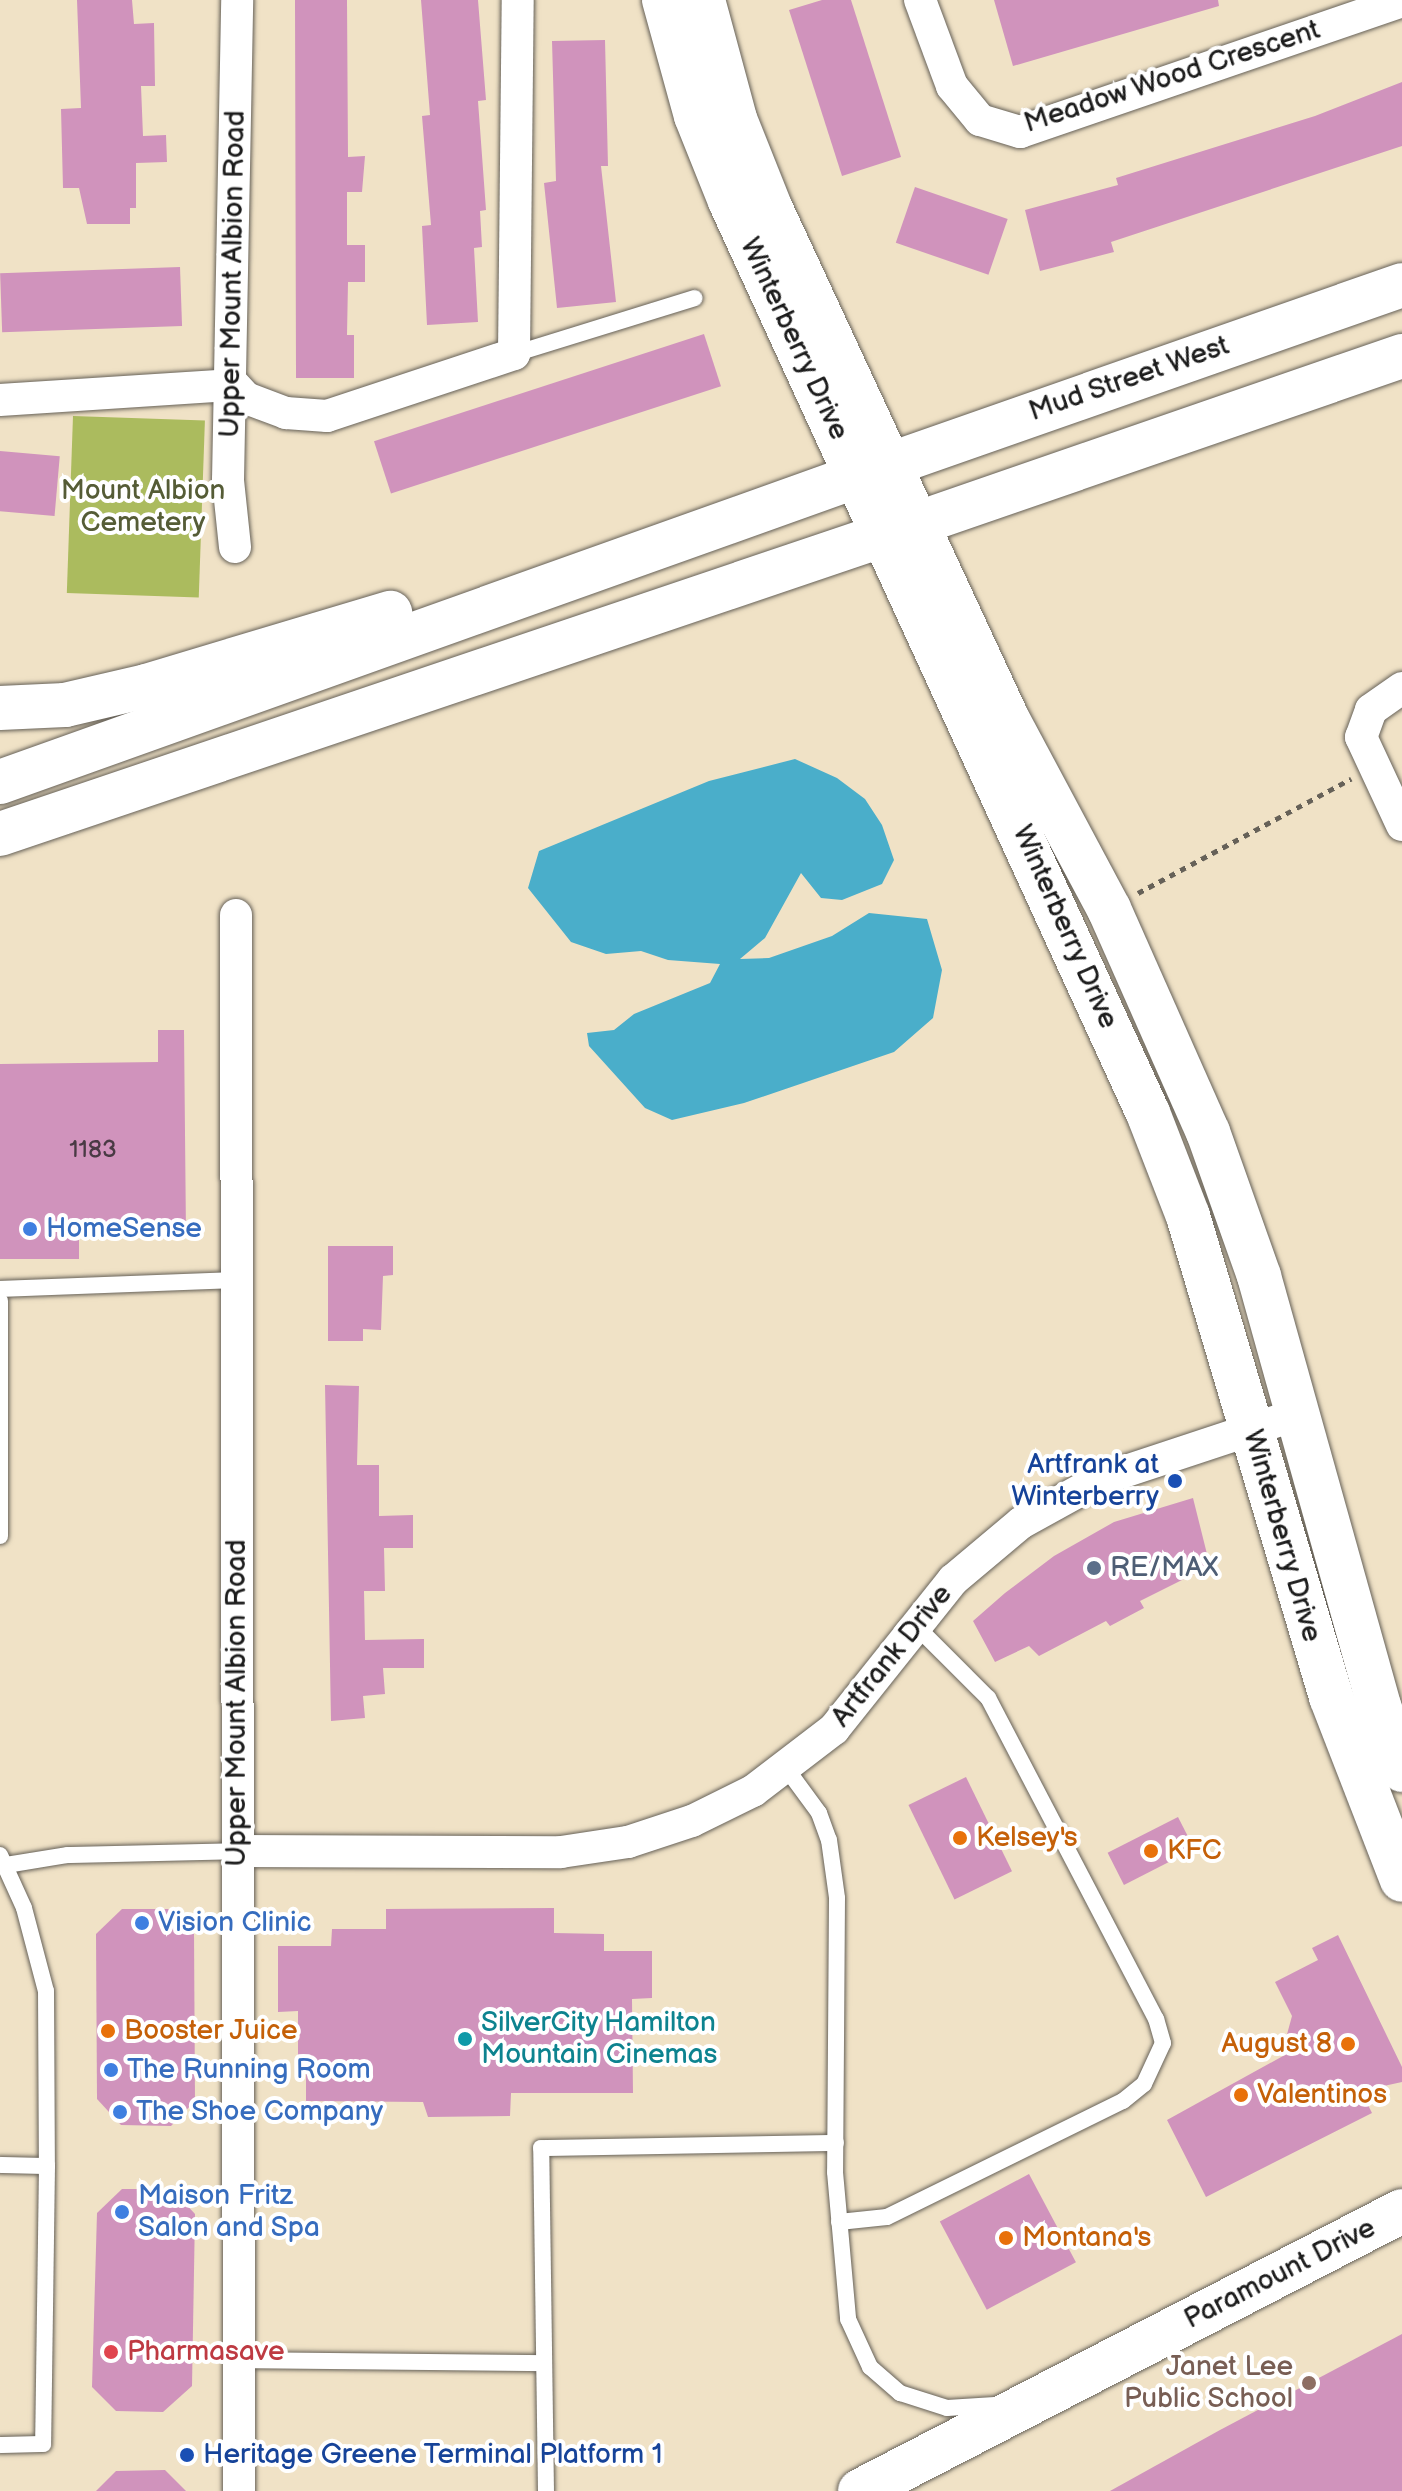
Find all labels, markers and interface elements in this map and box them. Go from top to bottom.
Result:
street label: Meadow Wood Crescent [1019,13,1325,141]
street label: Upper Mount Albion Road [213,110,253,438]
street label: Winterberry Drive [732,232,856,446]
street label: Mud Street West [1024,329,1234,429]
park label: Mount Albion Cemetery [61,474,225,540]
street label: Winterberry Drive [1005,819,1125,1035]
house number: 1183 [69,1136,117,1164]
place label: HomeSense [46,1212,202,1246]
marker: HomeSense [21,1220,39,1238]
street label: Winterberry Drive [1235,1425,1329,1647]
place label: Artfrank at Winterberry [1011,1448,1159,1514]
marker: Artfrank at Winterberry [1166,1472,1184,1490]
street label: Upper Mount Albion Road [220,1539,254,1867]
place label: RE/MAX [1110,1551,1218,1585]
marker: RE/MAX [1085,1559,1103,1577]
street label: Artfrank Drive [824,1578,960,1734]
place label: Kelsey's [976,1821,1078,1855]
marker: Kelsey's [951,1829,969,1847]
place label: KFC [1167,1834,1222,1868]
marker: KFC [1142,1842,1160,1860]
place label: Vision Clinic [158,1906,311,1940]
marker: Vision Clinic [133,1914,151,1932]
place label: SilverCity Hamilton Mountain Cinemas [481,2006,718,2072]
place label: Booster Juice [124,2014,299,2048]
marker: Booster Juice [99,2022,117,2040]
place label: August 8 [1221,2027,1332,2061]
marker: SilverCity Hamilton Mountain Cinemas [456,2030,474,2048]
marker: August 8 [1339,2035,1357,2053]
place label: The Running Room [127,2053,371,2087]
marker: The Running Room [102,2061,120,2079]
place label: Valentinos [1257,2078,1387,2112]
marker: Valentinos [1232,2086,1250,2104]
place label: The Shoe Company [136,2095,384,2129]
marker: The Shoe Company [111,2103,129,2121]
place label: Maison Fritz Salon and Spa [138,2179,320,2245]
marker: Maison Fritz Salon and Spa [113,2203,131,2221]
street label: Paramount Drive [1179,2211,1381,2337]
place label: Montana's [1022,2221,1151,2255]
marker: Montana's [997,2229,1015,2247]
place label: Pharmasave [127,2335,284,2369]
marker: Pharmasave [102,2343,120,2361]
place label: Janet Lee Public School [1123,2350,1293,2416]
marker: Janet Lee Public School [1300,2374,1318,2392]
place label: Heritage Greene Terminal Platform 1 [203,2438,663,2472]
marker: Heritage Greene Terminal Platform 1 [178,2446,196,2464]

